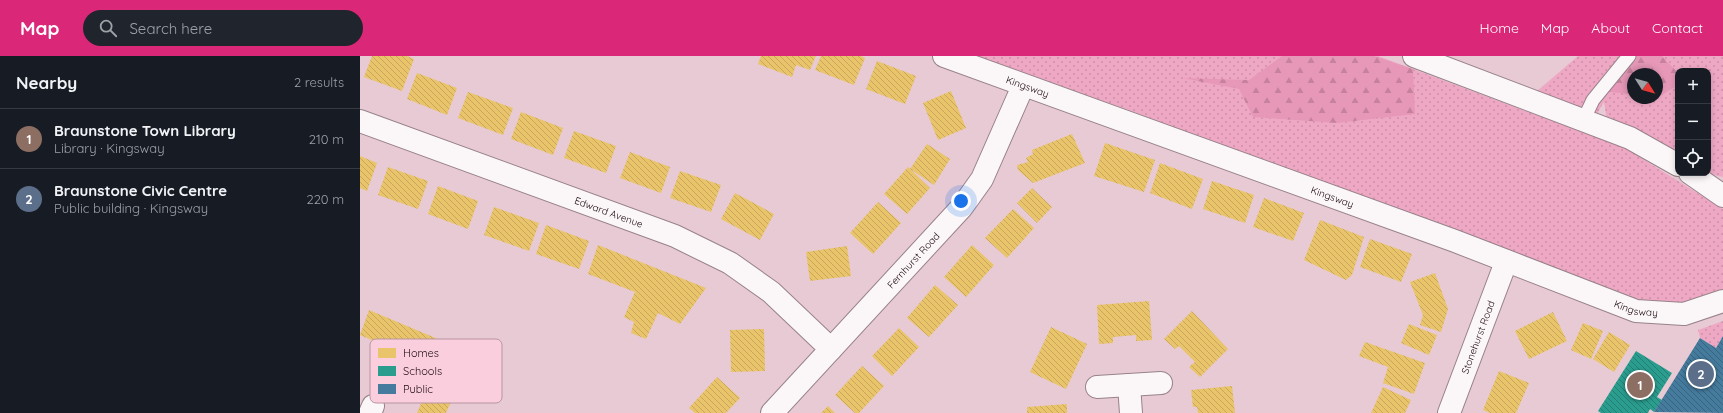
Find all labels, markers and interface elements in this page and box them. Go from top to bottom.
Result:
search box [83,10,363,46]
text: Map [20,16,59,40]
icon: search [97,17,119,39]
text: Search here [129,19,212,38]
text: Home [1480,19,1519,37]
text: Map [1541,19,1569,37]
text: About [1591,19,1630,37]
text: Contact [1652,19,1703,37]
north arrow [1627,68,1663,104]
map controls [1675,68,1711,176]
button: + [1675,68,1711,104]
text: Nearby [16,72,77,93]
street label: Kingsway [1004,73,1051,100]
text: 2 results [294,74,344,90]
button: − [1675,104,1711,140]
text: Braunstone Town Library [54,121,236,140]
text: 1 [26,131,32,147]
text: 210 m [309,131,344,147]
text: Library · Kingsway [54,140,165,156]
button: locate [1675,140,1711,176]
text: Braunstone Civic Centre [54,181,227,200]
street label: Kingsway [1309,183,1356,210]
text: 2 [25,191,33,207]
text: 220 m [306,191,344,207]
your location [951,191,971,211]
street label: Edward Avenue [573,193,645,230]
text: Public building · Kingsway [54,200,208,216]
street label: Fernhurst Road [884,229,942,291]
street label: Kingsway [1612,297,1658,319]
street label: Stonehurst Road [1458,299,1497,376]
legend [370,339,502,403]
text: Homes [403,346,439,360]
pin: 2 [1688,359,1714,389]
text: Schools [403,364,442,378]
pin: 1 [1627,370,1653,400]
text: Public [403,382,433,396]

